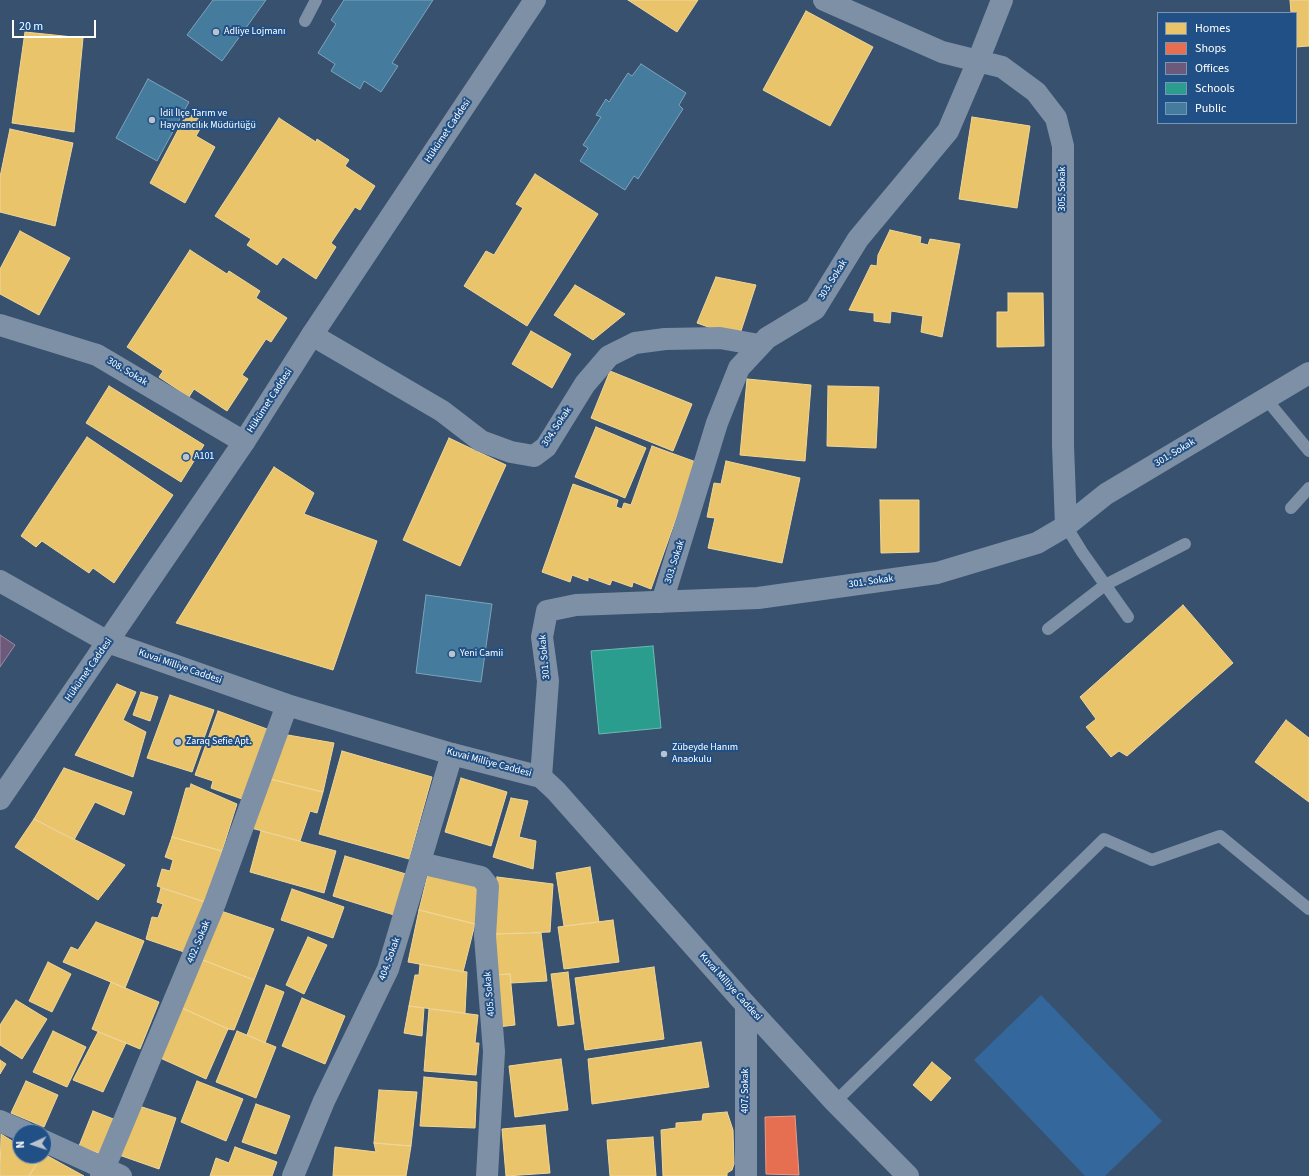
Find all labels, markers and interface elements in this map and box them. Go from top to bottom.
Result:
scale bar [14,12,98,38]
legend [1157,12,1297,124]
text: 20 m [19,18,43,35]
text: Homes [1195,20,1230,37]
place label: Adliye Lojmanı [224,26,285,38]
marker: Adliye Lojmanı [211,27,221,37]
text: Shops [1195,40,1226,57]
text: Offices [1195,60,1229,77]
text: Schools [1195,80,1235,97]
street label: Hükümet Caddesi [422,97,474,165]
text: Public [1195,100,1226,117]
place label: İdil İlçe Tarım ve Hayvancılık Müdürlüğü [160,108,256,132]
marker: İdil İlçe Tarım ve Hayvancılık Müdürlüğü [147,115,157,125]
street label: 305. Sokak [1057,167,1069,211]
street label: 303. Sokak [816,258,850,302]
street label: 308. Sokak [105,355,149,389]
street label: Hükümet Caddesi [245,367,295,435]
street label: 304. Sokak [539,405,575,449]
street label: 301. Sokak [1153,436,1197,470]
place label: A101 [194,451,214,463]
marker: A101 [181,452,191,462]
street label: 303. Sokak [662,539,688,585]
street label: 301. Sokak [848,573,894,591]
street label: 301. Sokak [537,634,553,680]
street label: Hükümet Caddesi [63,636,115,704]
street label: Kuvai Milliye Caddesi [137,647,223,687]
place label: Yeni Camii [460,648,503,660]
marker: Yeni Camii [447,649,457,659]
place label: Zaraq Sefie Apt. [186,736,251,748]
marker: Zaraq Sefie Apt. [173,737,183,747]
place label: Zübeyde Hanım Anaokulu [672,742,738,766]
street label: Kuvai Milliye Caddesi [445,746,533,780]
marker: Zübeyde Hanım Anaokulu [659,749,669,759]
street label: 402. Sokak [185,919,213,965]
street label: 404. Sokak [377,936,403,982]
street label: Kuvai Milliye Caddesi [696,951,764,1023]
street label: 405. Sokak [482,971,498,1017]
street label: 407. Sokak [740,1069,752,1113]
north arrow [12,1124,52,1164]
text: N [13,1141,28,1149]

